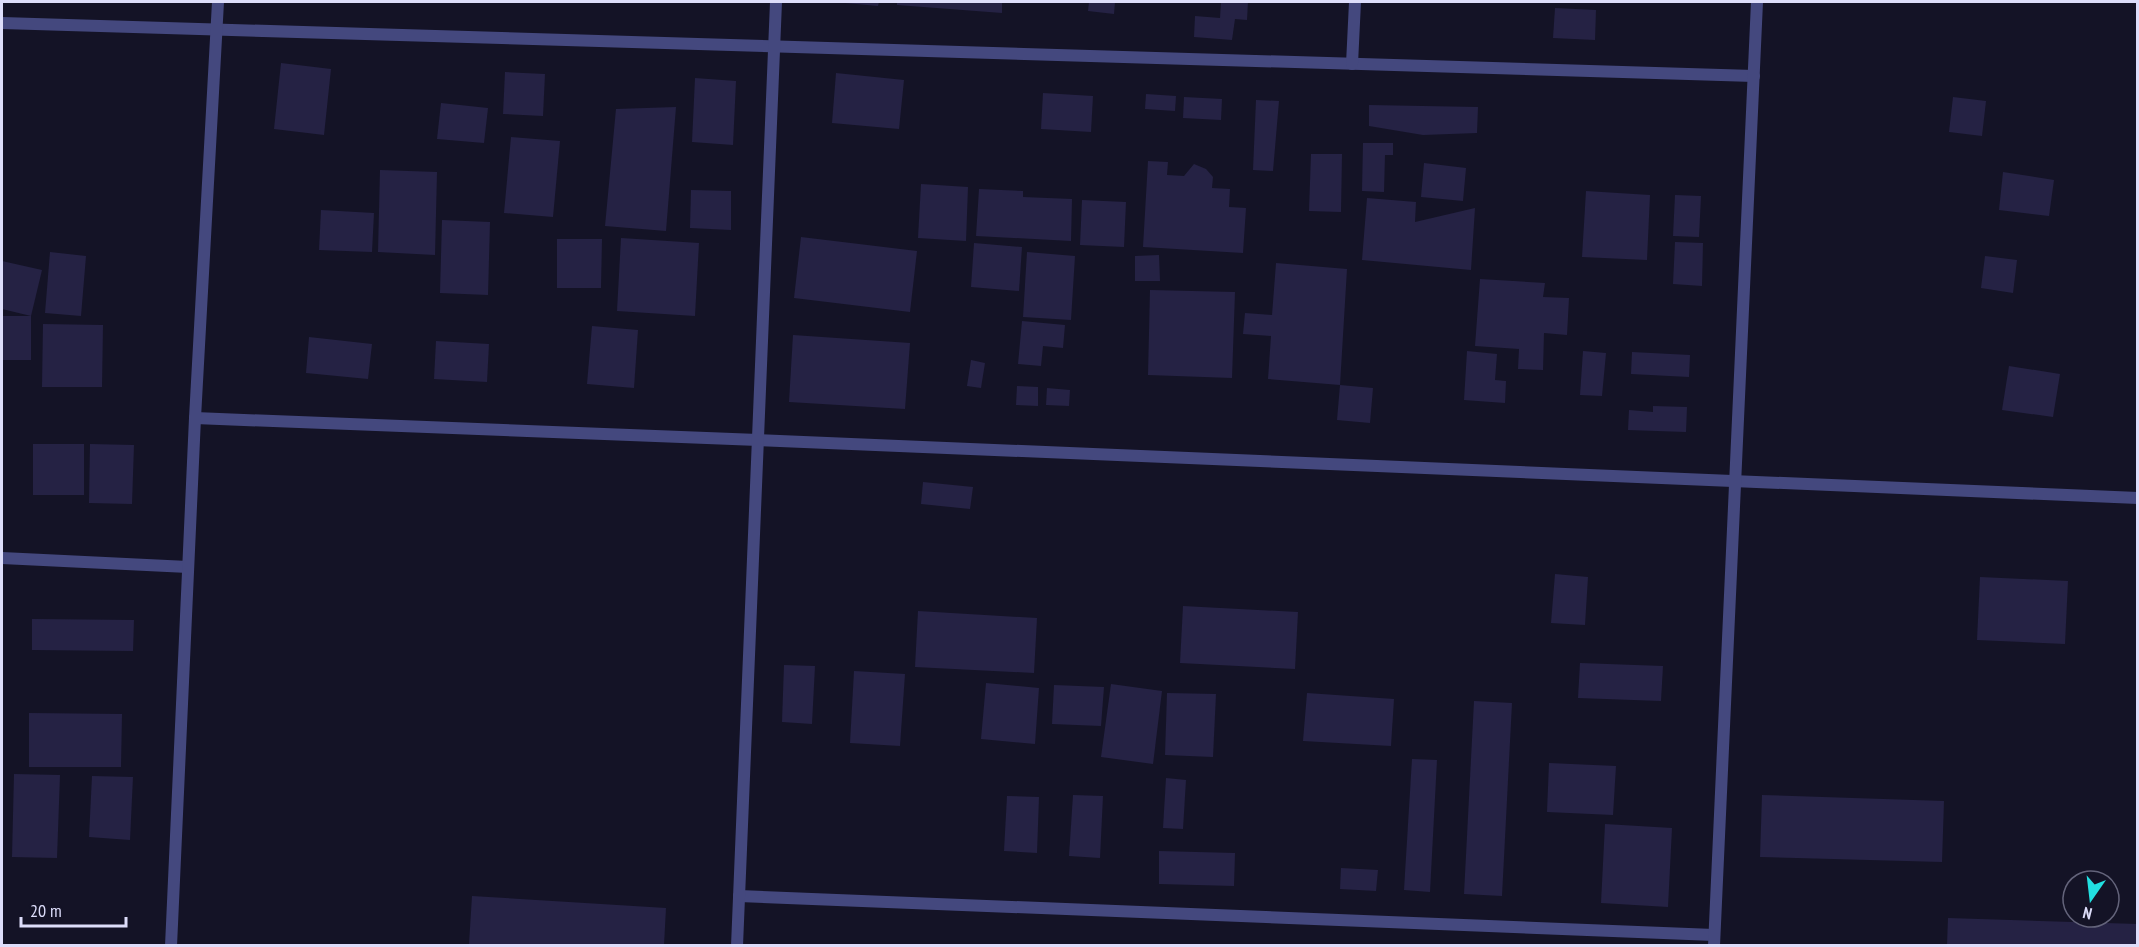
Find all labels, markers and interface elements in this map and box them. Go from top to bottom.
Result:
north arrow [2061,869,2121,929]
scale bar [21,890,126,928]
text: 20 m [30,899,62,922]
text: N [2081,903,2094,924]

